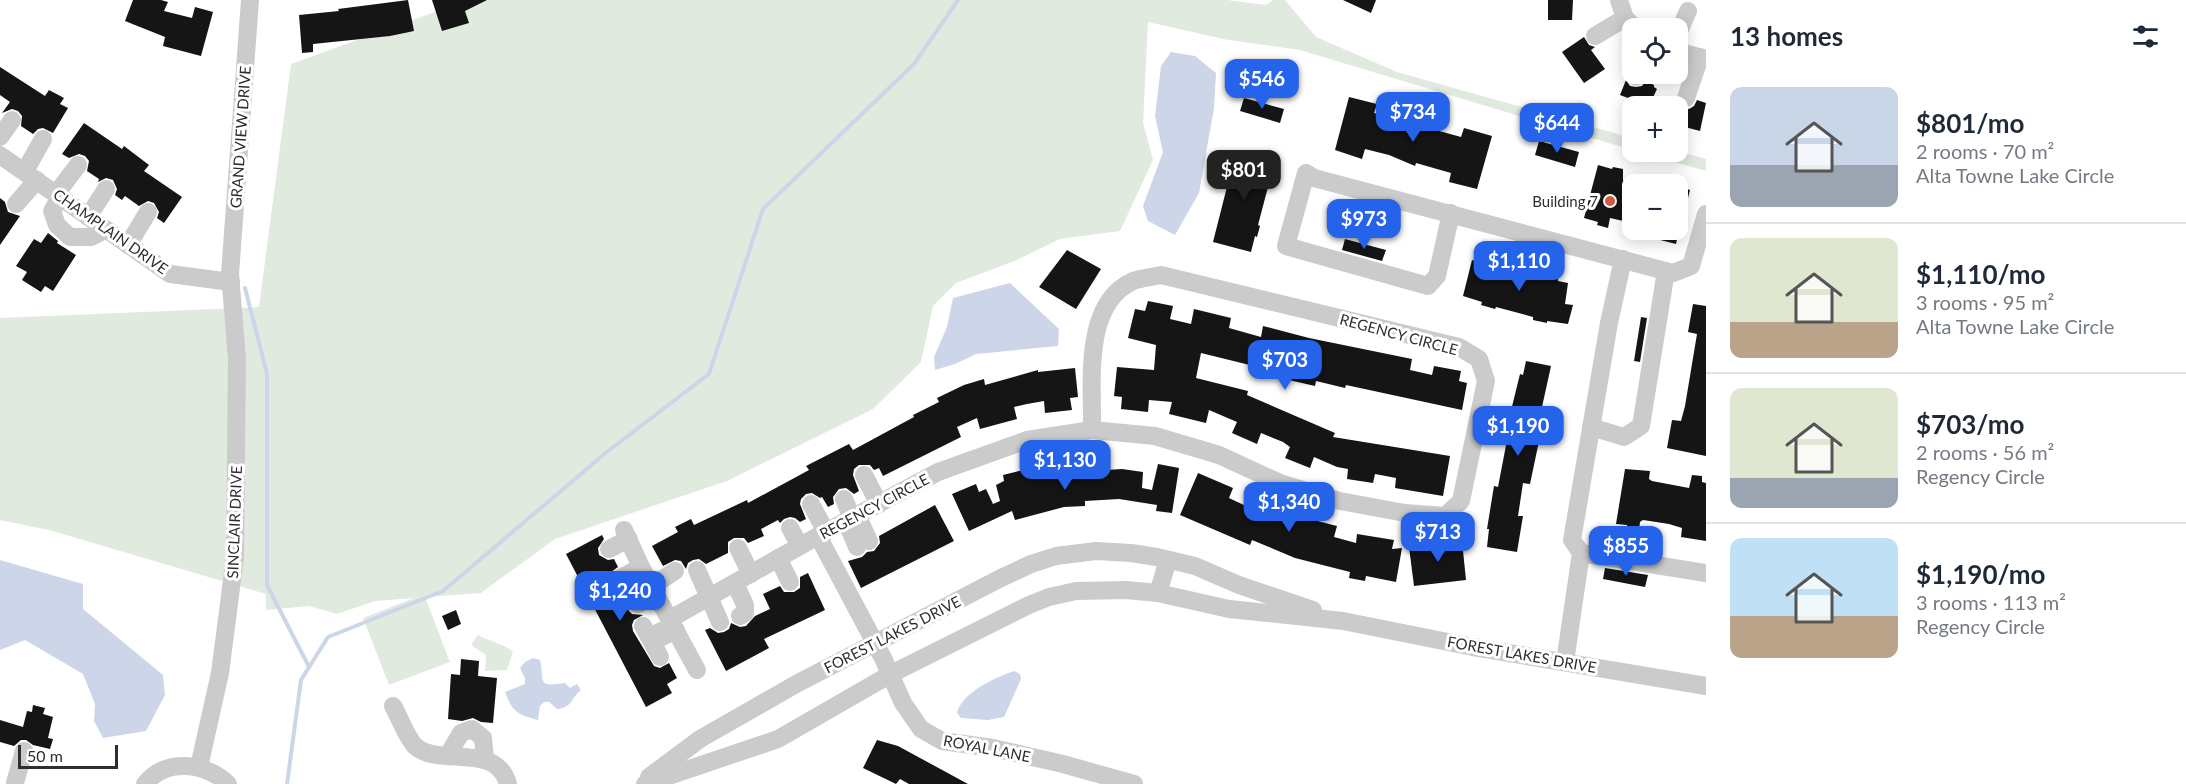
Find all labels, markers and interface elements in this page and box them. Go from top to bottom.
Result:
map controls [1622,18,1688,240]
button: locate [1622,18,1688,84]
text: 13 homes [1730,20,1843,52]
icon: filters [2129,20,2162,53]
pin: $546 [1226,59,1298,110]
street label: GRAND VIEW DRIVE [226,65,254,209]
text: $546 [1239,66,1285,90]
pin: $734 [1377,92,1449,143]
button: + [1622,96,1688,162]
text: $734 [1390,99,1436,123]
pin: $644 [1521,103,1593,154]
text: $801/mo [1916,107,2024,139]
text: $644 [1534,110,1580,134]
icon: home [1778,111,1850,183]
text: 2 rooms · 70 m² [1916,139,2054,163]
pin: $801 [1208,150,1280,201]
text: $801 [1221,157,1267,181]
text: Alta Towne Lake Circle [1916,163,2114,187]
button: − [1622,174,1688,240]
street label: CHAMPLAIN DRIVE [50,185,172,277]
place label: Building 7 [1532,192,1598,210]
marker: Building 7 [1603,194,1617,208]
pin: $973 [1328,199,1400,250]
text: $973 [1341,206,1387,230]
pin: $1,110 [1470,241,1568,292]
text: $1,110 [1488,248,1550,272]
text: $1,110/mo [1916,258,2046,290]
icon: home [1778,262,1850,334]
text: 3 rooms · 95 m² [1916,290,2054,314]
street label: REGENCY CIRCLE [1338,310,1460,358]
text: Alta Towne Lake Circle [1916,314,2114,338]
pin: $703 [1249,340,1321,391]
text: $703 [1262,347,1308,371]
pin: $1,190 [1469,406,1567,457]
text: $703/mo [1916,408,2024,440]
icon: home [1778,412,1850,484]
text: $1,190 [1487,413,1549,437]
pin: $1,130 [1016,440,1114,491]
text: 2 rooms · 56 m² [1916,440,2054,464]
text: $1,130 [1034,447,1096,471]
text: Regency Circle [1916,464,2045,488]
street label: SINCLAIR DRIVE [223,465,245,579]
street label: REGENCY CIRCLE [816,470,932,542]
pin: $1,340 [1240,482,1338,533]
text: $1,340 [1258,489,1320,513]
pin: $713 [1402,512,1474,563]
text: $713 [1415,519,1461,543]
pin: $855 [1590,526,1662,577]
text: $855 [1603,533,1649,557]
text: $1,190/mo [1916,558,2046,590]
icon: home [1778,562,1850,634]
pin: $1,240 [571,571,669,622]
text: $1,240 [589,578,651,602]
text: 3 rooms · 113 m² [1916,590,2066,614]
street label: FOREST LAKES DRIVE [821,592,963,676]
text: Regency Circle [1916,614,2045,638]
street label: FOREST LAKES DRIVE [1446,632,1598,676]
street label: ROYAL LANE [942,731,1032,765]
scale bar [18,742,118,770]
text: 50 m [27,746,63,765]

